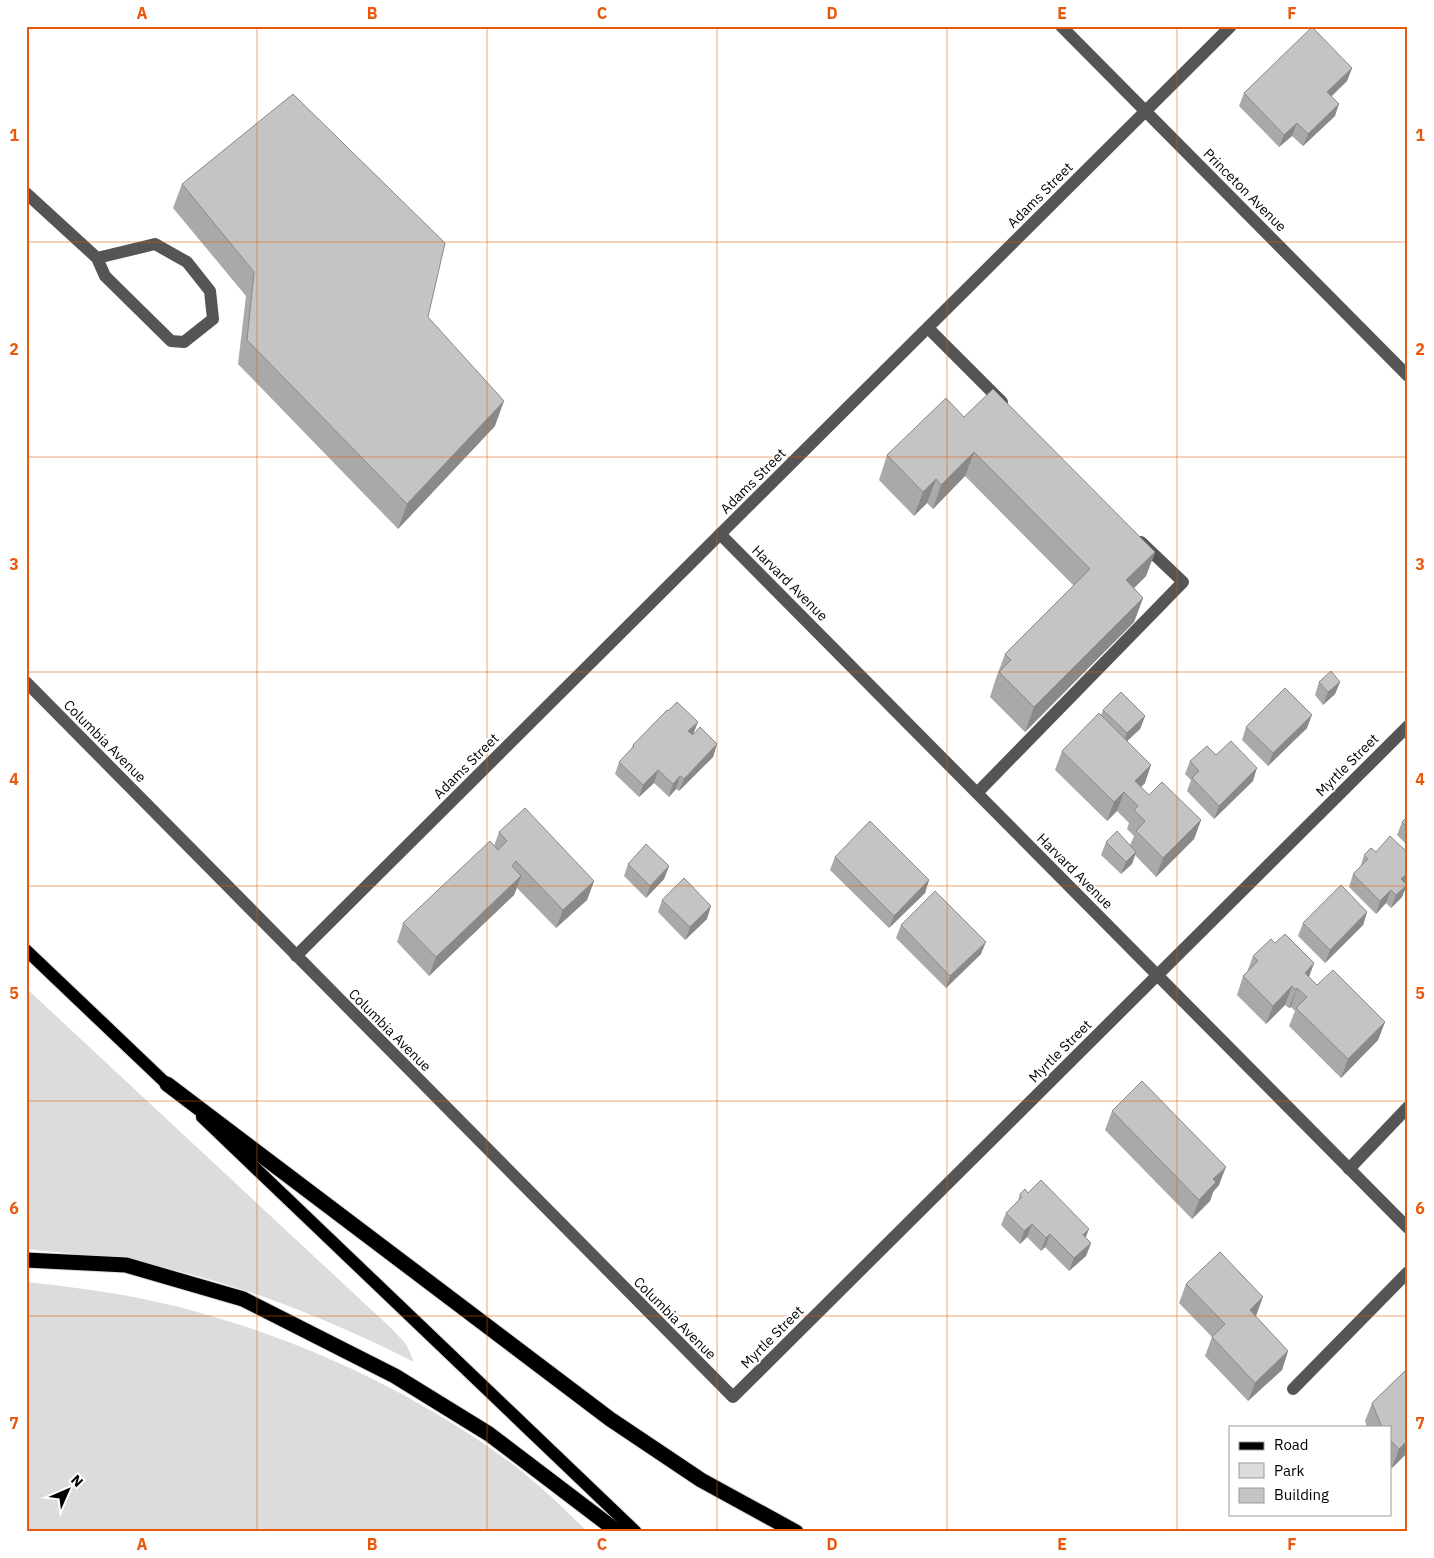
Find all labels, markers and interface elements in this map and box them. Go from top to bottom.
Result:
text: A [137,3,148,23]
text: B [367,3,378,23]
text: C [597,3,607,23]
text: D [826,3,838,23]
text: E [1057,3,1067,23]
text: F [1287,3,1297,23]
text: 1 [9,125,19,145]
text: 1 [1415,125,1425,145]
street label: Princeton Avenue [1200,145,1291,236]
street label: Adams Street [1003,158,1077,232]
text: 2 [9,339,19,359]
text: 2 [1415,339,1425,359]
street label: Adams Street [716,444,790,518]
street label: Harvard Avenue [748,541,832,625]
text: 3 [9,554,19,574]
text: 3 [1415,554,1425,574]
street label: Columbia Avenue [60,696,150,786]
street label: Adams Street [429,729,503,803]
street label: Myrtle Street [1312,730,1382,800]
text: 4 [9,769,19,789]
text: 4 [1415,769,1425,789]
street label: Harvard Avenue [1033,829,1117,913]
text: 5 [9,983,19,1003]
text: 5 [1415,983,1425,1003]
street label: Columbia Avenue [345,985,435,1075]
street label: Myrtle Street [1025,1016,1095,1086]
text: 6 [9,1198,19,1218]
text: 6 [1415,1198,1425,1218]
street label: Columbia Avenue [630,1273,720,1363]
street label: Myrtle Street [737,1302,807,1372]
text: 7 [9,1413,19,1433]
text: 7 [1415,1413,1425,1433]
legend [1229,1426,1392,1516]
text: Road [1274,1435,1309,1454]
text: Park [1274,1461,1304,1480]
north arrow [42,1466,92,1516]
text: N [67,1471,87,1491]
text: Building [1274,1485,1329,1504]
text: A [137,1534,148,1554]
text: B [367,1534,378,1554]
text: C [597,1534,607,1554]
text: D [826,1534,838,1554]
text: E [1057,1534,1067,1554]
text: F [1287,1534,1297,1554]

